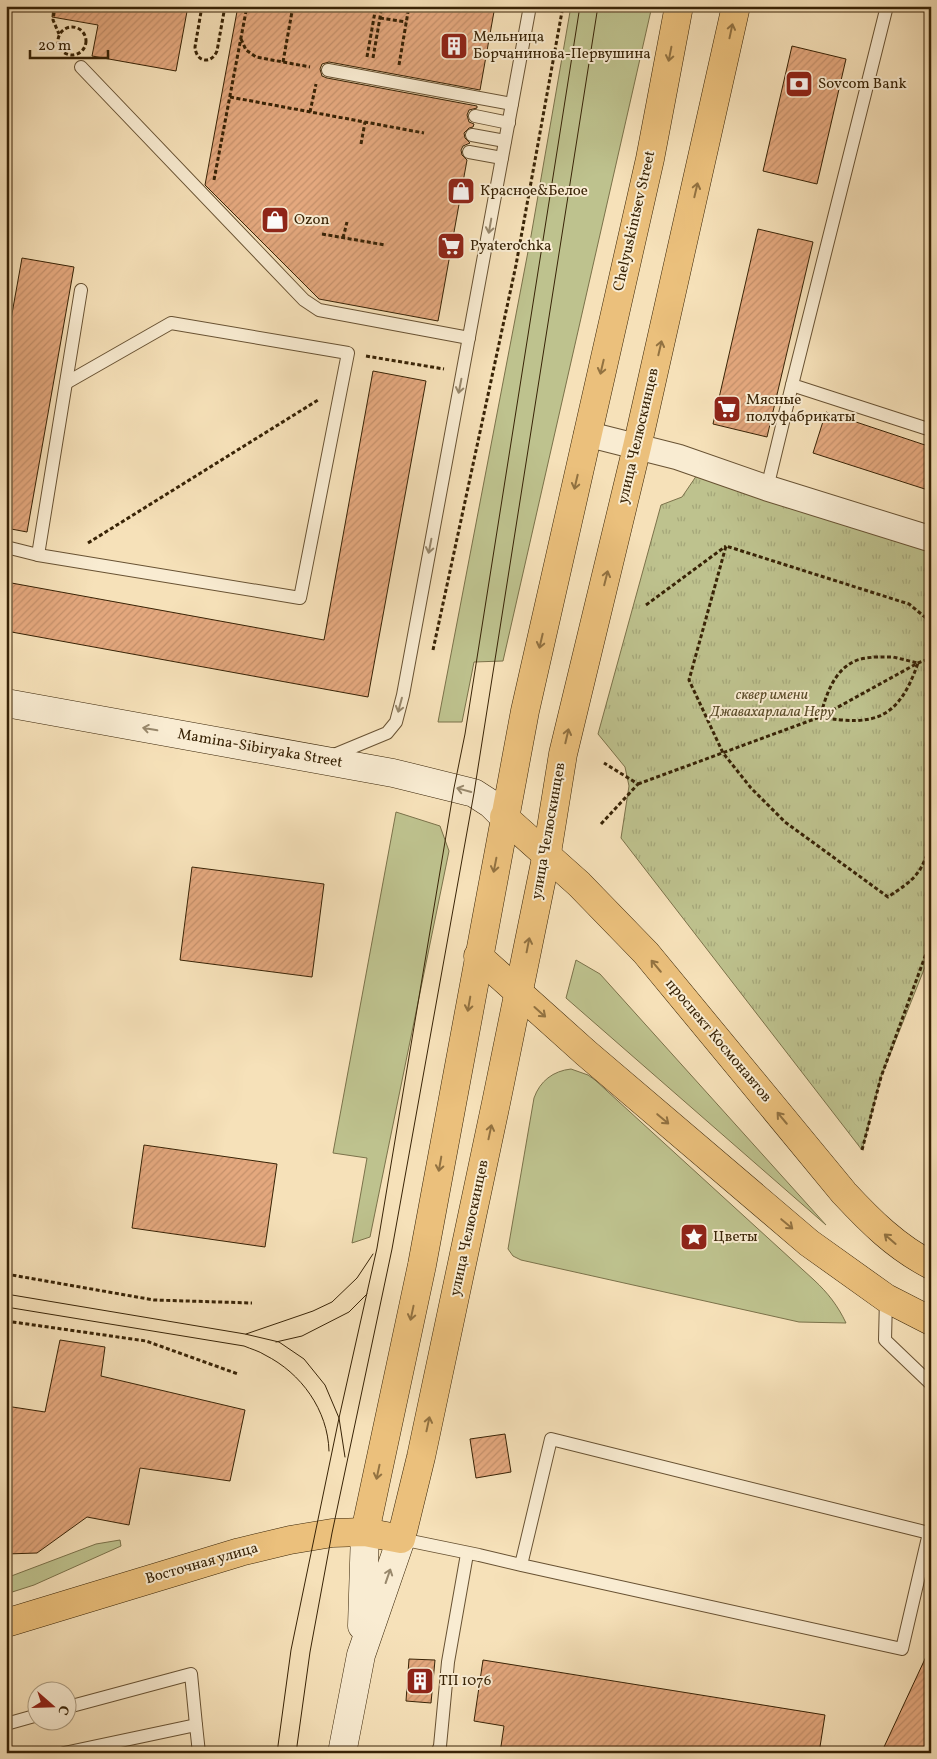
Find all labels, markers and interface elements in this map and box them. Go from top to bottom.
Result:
one-way arrow [727,24,736,40]
place label: Мельница Борчанинова-Первушина [473,27,651,65]
scale bar [30,28,108,60]
building icon: Мельница Борчанинова-Первушина [439,31,469,61]
text: 20 m [38,36,71,57]
one-way arrow [664,46,674,62]
bank icon: Sovcom Bank [784,69,814,99]
place label: Sovcom Bank [818,74,907,95]
street label: Chelyuskintsev Street [609,149,661,293]
shop icon: Красное&Белое [446,176,476,206]
place label: Красное&Белое [480,181,588,202]
one-way arrow [691,182,701,198]
shop icon: Ozon [260,205,290,235]
place label: Ozon [294,210,329,231]
one-way arrow [484,218,494,234]
supermarket icon: Pyaterochka [436,231,466,261]
place label: Pyaterochka [470,236,551,257]
one-way arrow [656,341,665,357]
one-way arrow [597,358,606,374]
street label: улица Челюскинцев [613,366,665,506]
one-way arrow [455,378,464,394]
place label: Мясные полуфабрикаты [746,390,856,428]
supermarket icon: Мясные полуфабрикаты [712,394,742,424]
one-way arrow [571,473,580,489]
one-way arrow [425,537,435,553]
one-way arrow [601,571,611,587]
one-way arrow [536,632,545,648]
park label: сквер имени Джавахарлала Неру [709,685,834,723]
one-way arrow [395,697,404,713]
one-way arrow [143,723,159,733]
street label: Mamina-Sibiryaka Street [176,724,344,774]
one-way arrow [563,729,572,745]
street label: улица Челюскинцев [527,761,571,901]
one-way arrow [457,785,473,795]
one-way arrow [490,857,500,873]
one-way arrow [524,937,533,953]
one-way arrow [650,959,661,972]
street label: проспект Космонавтов [660,975,776,1107]
one-way arrow [464,996,474,1012]
one-way arrow [534,1007,547,1018]
one-way arrow [776,1112,787,1125]
one-way arrow [657,1113,670,1124]
one-way arrow [486,1124,495,1140]
one-way arrow [435,1156,445,1172]
street label: улица Челюскинцев [445,1158,495,1298]
one-way arrow [780,1218,793,1229]
place icon: Цветы [679,1222,709,1252]
place label: Цветы [713,1227,758,1248]
one-way arrow [884,1233,897,1244]
one-way arrow [406,1304,416,1320]
one-way arrow [424,1416,433,1432]
one-way arrow [373,1463,382,1479]
street label: Восточная улица [143,1538,261,1590]
one-way arrow [384,1568,394,1584]
building icon: ТП 1076 [405,1666,435,1696]
place label: ТП 1076 [439,1671,491,1692]
north arrow [28,1682,78,1732]
text: С [52,1702,73,1717]

